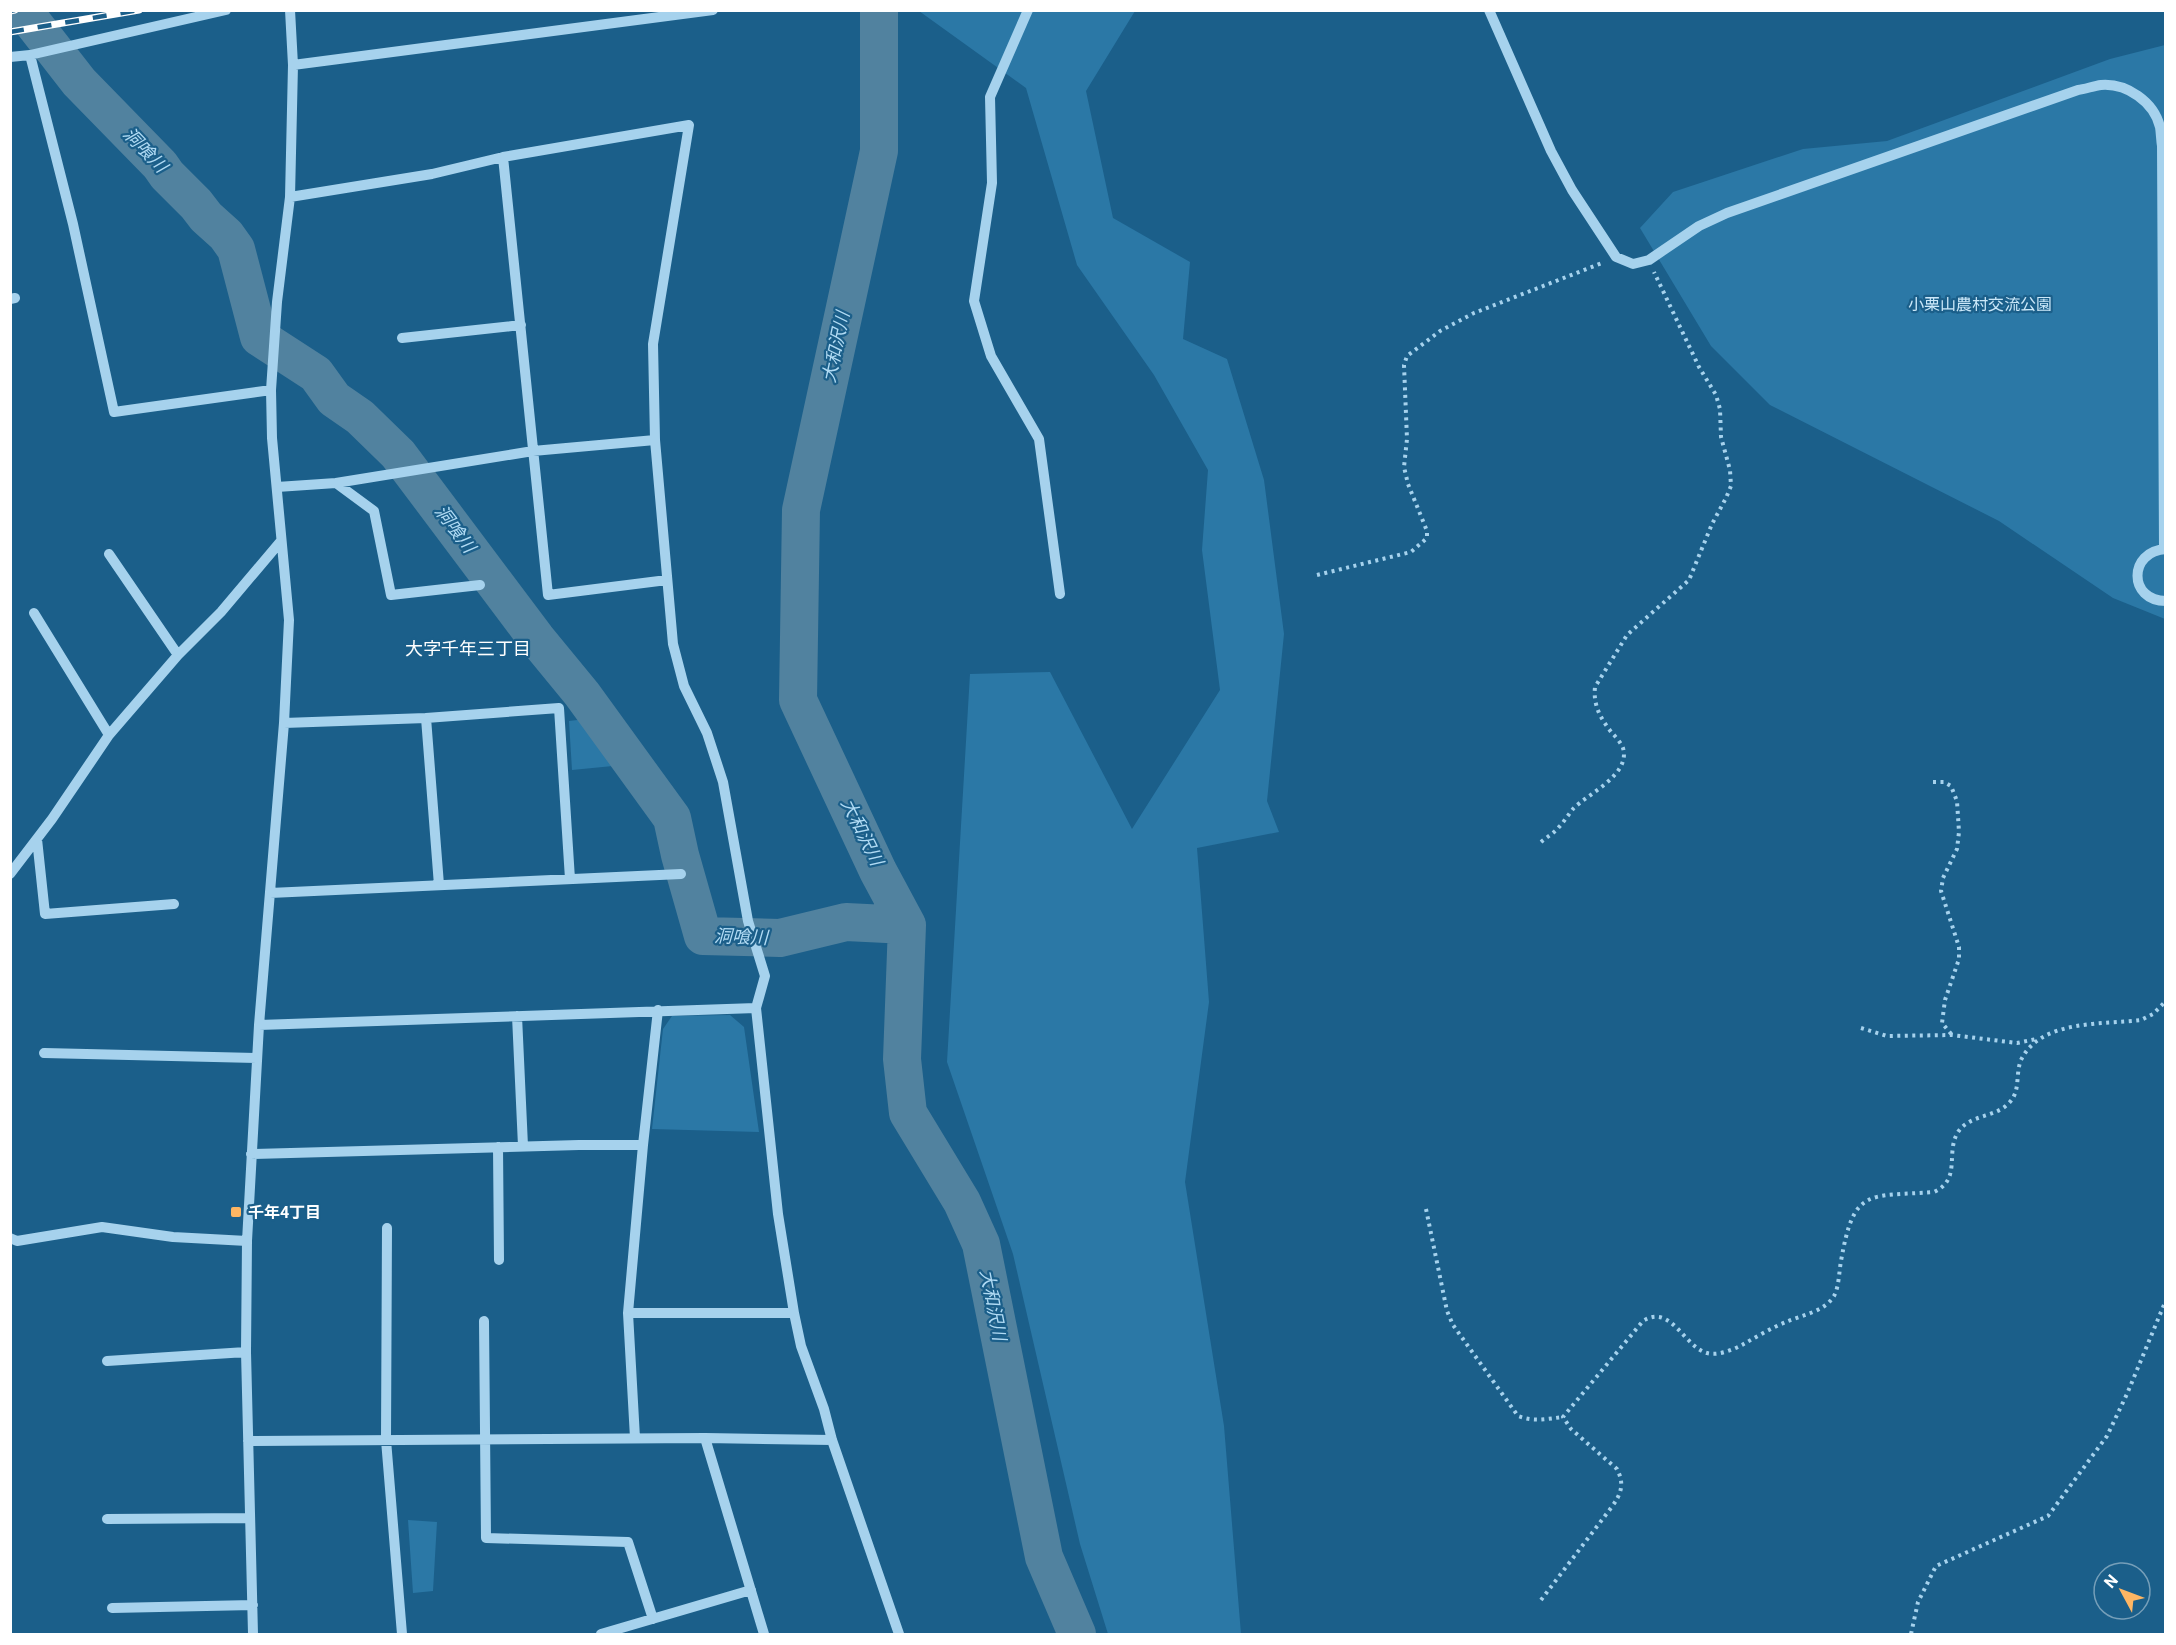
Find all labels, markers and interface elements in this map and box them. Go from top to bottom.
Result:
water label: 洞喰川 [119,123,173,178]
park label: 小栗山農村交流公園 [1908,295,2052,314]
water label: 大和沢川 [818,308,854,384]
water label: 洞喰川 [431,501,481,558]
district label: 大字千年三丁目 [405,638,531,659]
water label: 大和沢川 [837,795,889,871]
water label: 洞喰川 [714,925,770,948]
place label: 千年4丁目 [248,1203,321,1222]
marker: 千年4丁目 [229,1205,243,1219]
water label: 大和沢川 [976,1268,1011,1344]
north arrow [2092,1561,2152,1621]
text: N [2100,1571,2122,1592]

